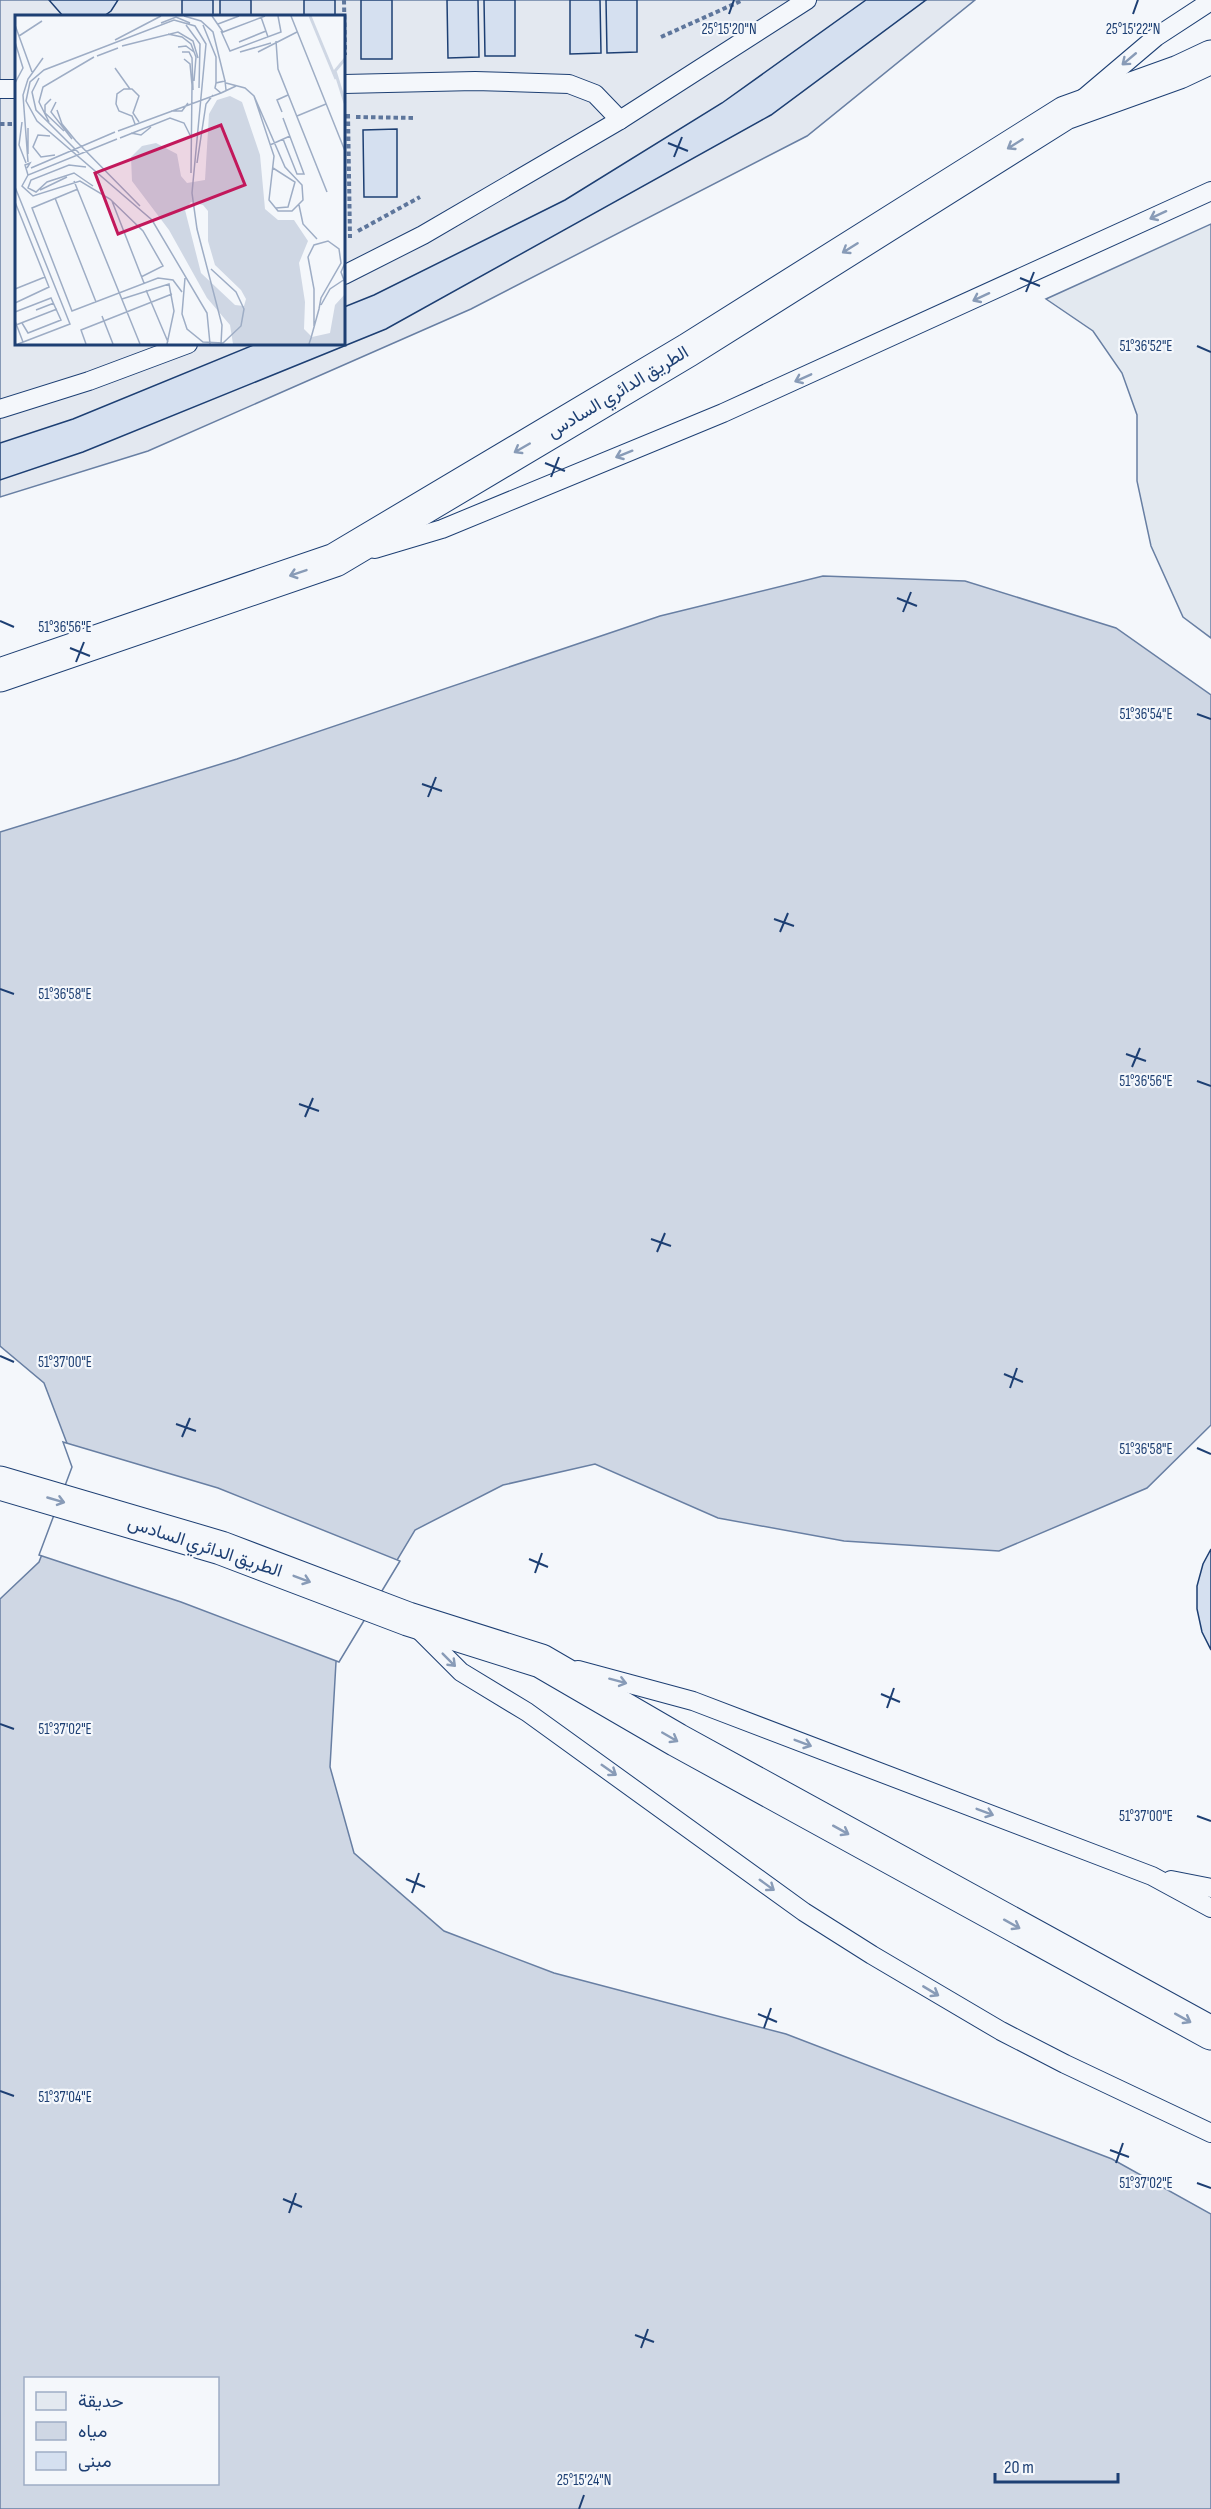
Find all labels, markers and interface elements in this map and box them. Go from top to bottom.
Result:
inset map [15,15,345,345]
text: 25°15'20"N [701,20,757,39]
text: 25°15'22"N [1106,20,1160,39]
one-way arrow [1121,53,1137,66]
one-way arrow [1007,139,1024,151]
one-way arrow [1149,210,1167,221]
one-way arrow [842,243,859,255]
one-way arrow [972,291,990,303]
text: 51°36'52"E [1119,337,1173,356]
street label: الطريق الدائري السادس [544,342,695,446]
one-way arrow [795,372,813,384]
one-way arrow [514,442,531,454]
one-way arrow [615,449,634,460]
one-way arrow [289,569,308,580]
text: 51°36'56"E [38,618,92,637]
text: 51°36'54"E [1119,705,1173,724]
text: 51°36'58"E [38,985,92,1004]
text: 51°36'56"E [1119,1072,1173,1091]
text: 51°37'00"E [38,1353,92,1372]
text: 51°36'58"E [1119,1440,1173,1459]
one-way arrow [46,1495,65,1506]
street label: الطريق الدائري السادس [124,1512,285,1586]
one-way arrow [292,1574,310,1585]
one-way arrow [441,1652,456,1667]
one-way arrow [608,1676,627,1687]
text: 51°37'02"E [38,1720,92,1739]
one-way arrow [661,1731,678,1743]
one-way arrow [793,1738,812,1749]
one-way arrow [601,1764,617,1776]
text: 51°37'00"E [1119,1807,1173,1826]
one-way arrow [975,1808,994,1819]
one-way arrow [832,1825,849,1837]
one-way arrow [759,1878,775,1891]
one-way arrow [1003,1918,1020,1930]
one-way arrow [922,1985,939,1997]
one-way arrow [1174,2012,1191,2024]
text: 51°37'04"E [38,2088,92,2107]
text: 51°37'02"E [1119,2174,1173,2193]
legend [24,2377,219,2485]
text: حديقة [78,2391,124,2412]
text: مياه [78,2421,107,2442]
scale bar [995,2446,1118,2484]
text: مبنى [78,2451,112,2472]
text: 20 m [1004,2457,1034,2478]
text: 25°15'24"N [557,2471,611,2490]

